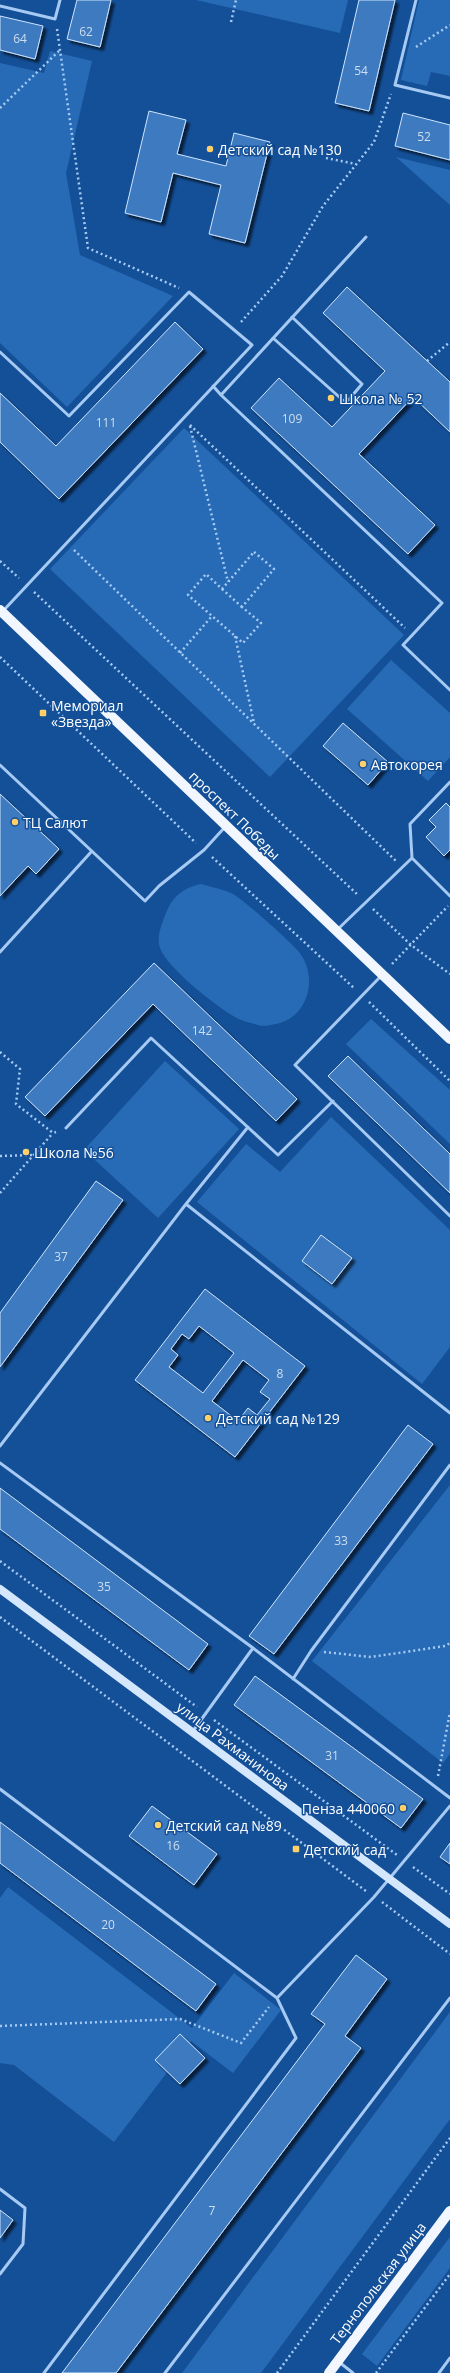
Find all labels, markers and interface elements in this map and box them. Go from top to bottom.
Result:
house number: 62 [79,23,93,40]
house number: 64 [13,30,27,47]
house number: 54 [354,62,368,79]
house number: 52 [417,128,431,145]
place label: Детский сад №130 [218,140,342,159]
marker: Детский сад №130 [205,144,215,154]
place label: Школа № 52 [339,389,422,408]
marker: Школа № 52 [326,393,336,403]
house number: 109 [282,410,302,427]
house number: 111 [96,414,116,431]
place label: Мемориал «Звезда» [51,696,123,731]
marker: Мемориал «Звезда» [38,708,48,718]
place label: Автокорея [371,755,443,774]
marker: Автокорея [358,759,368,769]
street label: проспект Победы [185,766,285,864]
place label: ТЦ Салют [23,813,88,832]
marker: ТЦ Салют [10,817,20,827]
house number: 142 [192,1022,212,1039]
place label: Школа №56 [34,1143,114,1162]
marker: Школа №56 [21,1147,31,1157]
house number: 37 [54,1248,68,1265]
house number: 8 [277,1365,284,1382]
place label: Детский сад №129 [216,1409,340,1428]
marker: Детский сад №129 [203,1413,213,1423]
house number: 33 [334,1532,348,1549]
house number: 35 [97,1578,111,1595]
street label: улица Рахманинова [173,1697,293,1795]
house number: 31 [325,1747,339,1764]
place label: Пенза 440060 [302,1799,395,1818]
marker: Пенза 440060 [398,1803,408,1813]
place label: Детский сад №89 [166,1816,282,1835]
marker: Детский сад №89 [153,1820,163,1830]
house number: 16 [166,1837,180,1854]
place label: Детский сад [304,1840,386,1859]
marker: Детский сад [291,1844,301,1854]
house number: 20 [101,1916,115,1933]
house number: 7 [209,2202,216,2219]
street label: Тернопольская улица [326,2218,430,2348]

